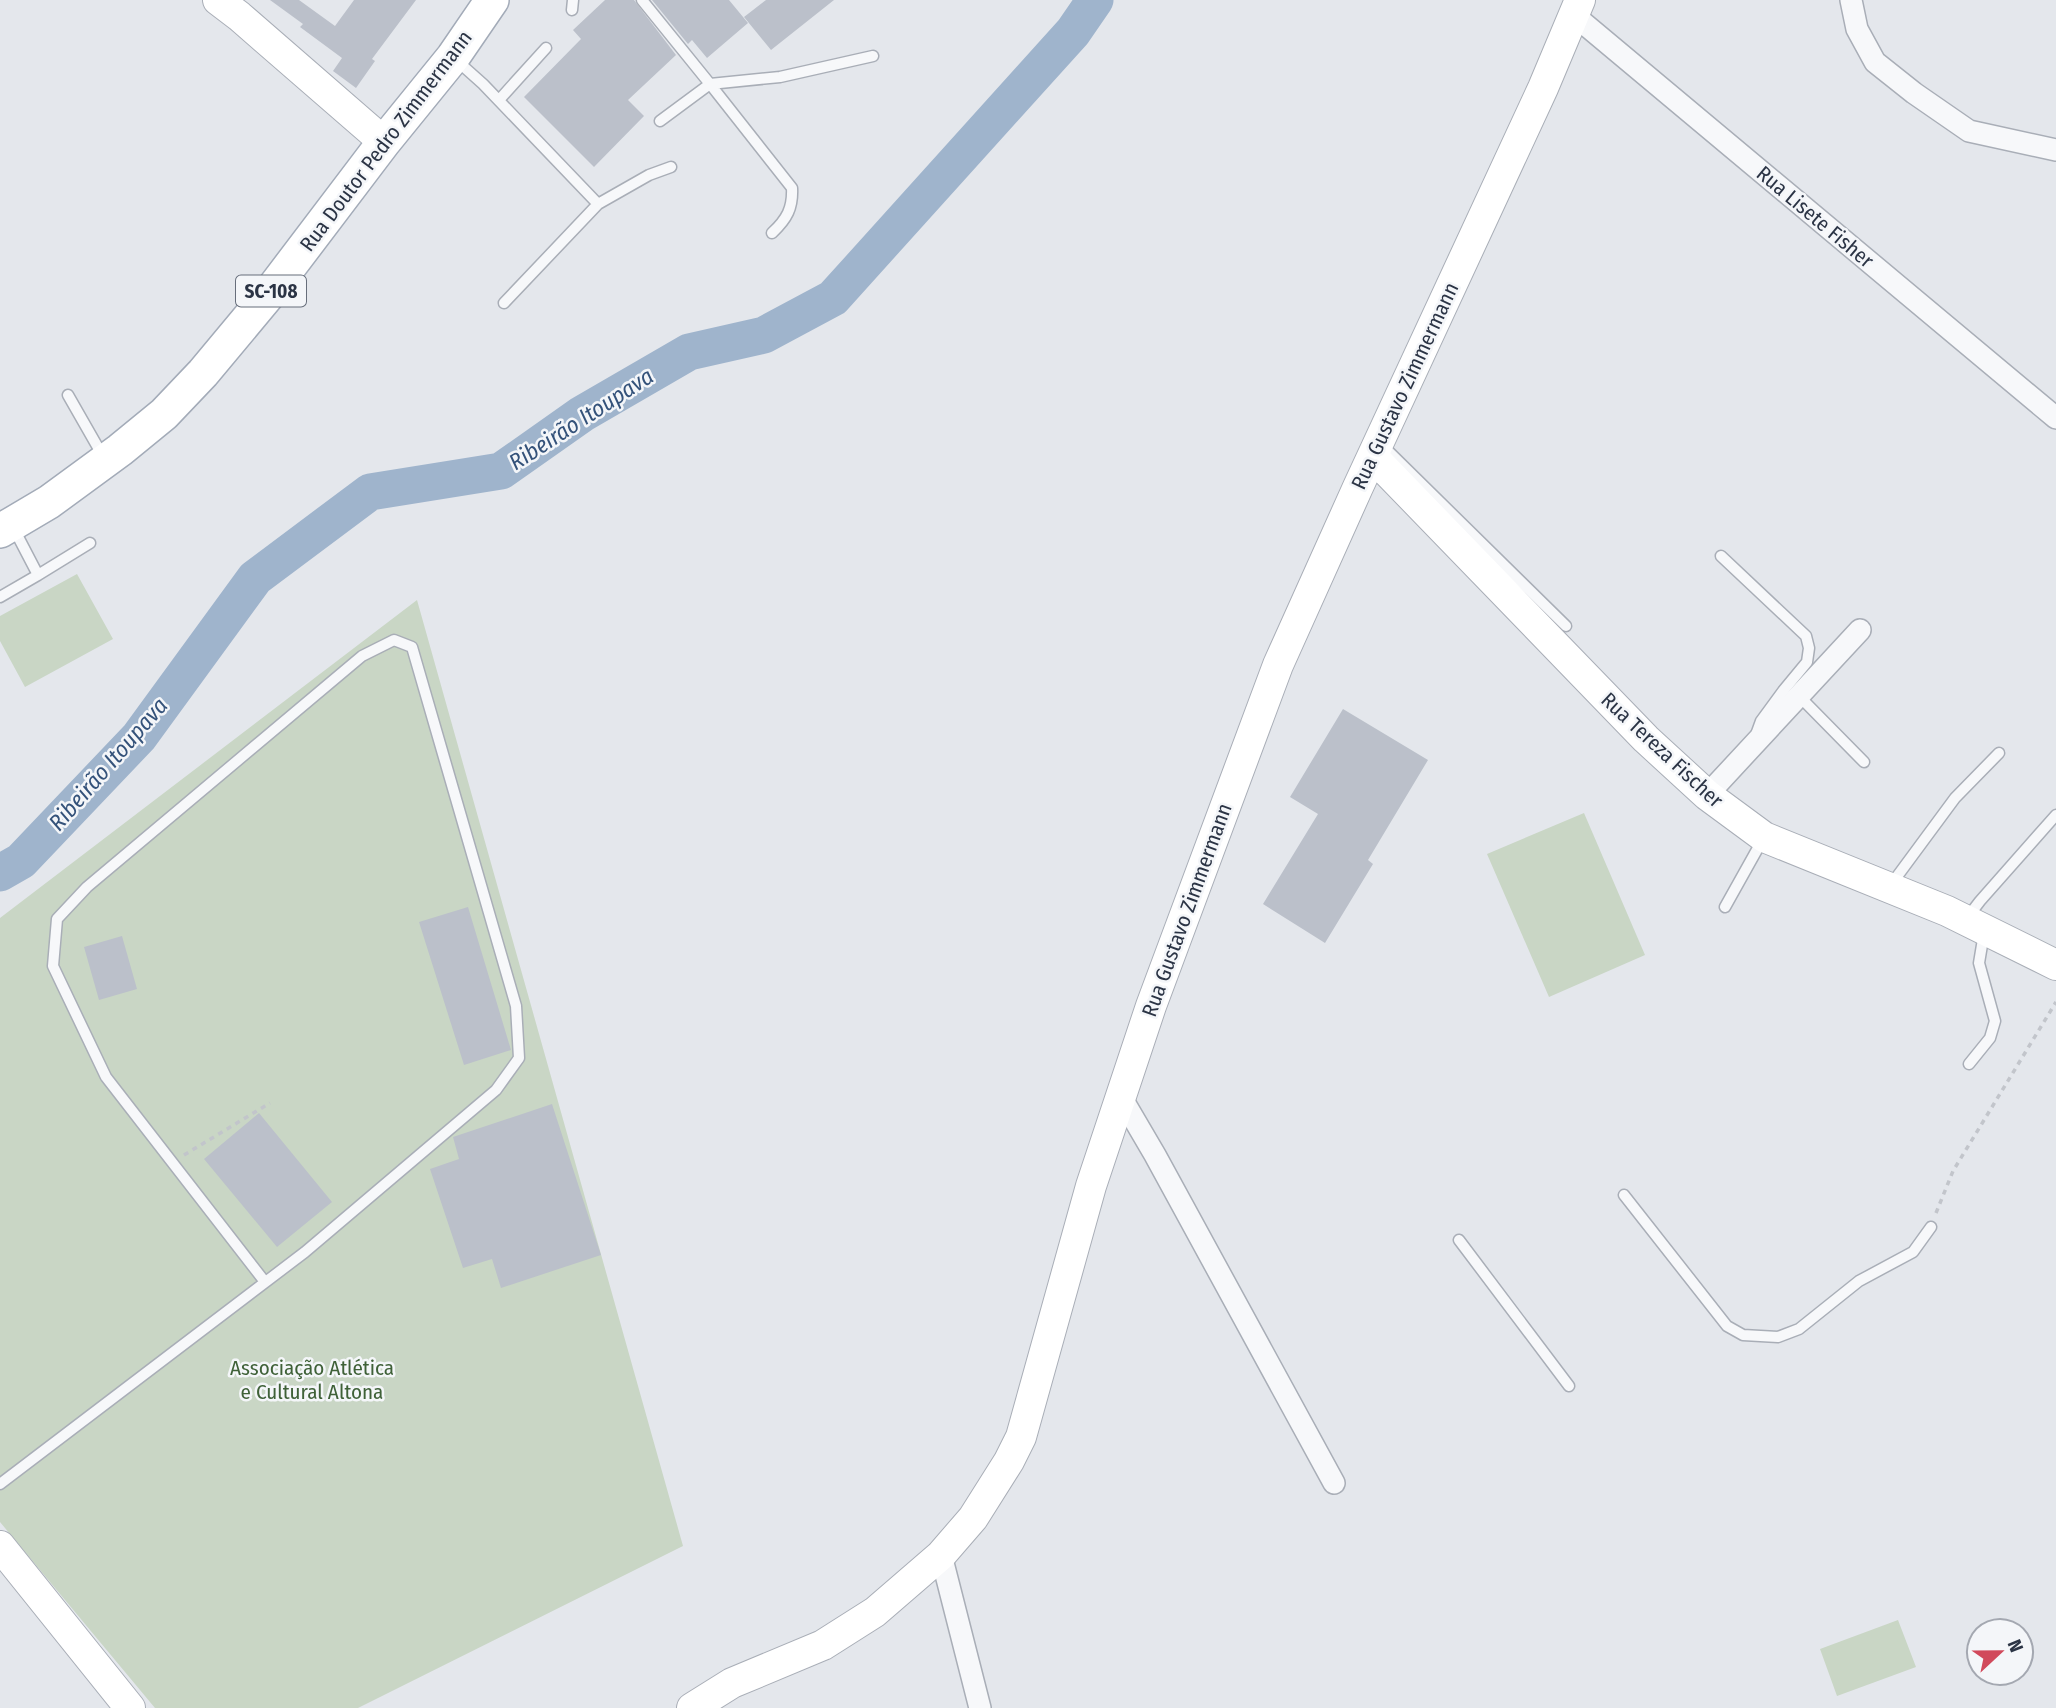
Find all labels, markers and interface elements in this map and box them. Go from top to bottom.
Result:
street label: Rua Doutor Pedro Zimmermann [294,25,478,257]
street label: Rua Lisete Fisher [1751,160,1879,274]
road number: SC-108 [236,276,306,306]
street label: Rua Gustavo Zimmermann [1346,278,1464,494]
water label: Ribeirão Itoupava [503,362,659,476]
street label: Rua Tereza Fischer [1596,687,1729,814]
water label: Ribeirão Itoupava [43,692,173,836]
street label: Rua Gustavo Zimmermann [1136,800,1238,1020]
park label: Associação Atlética e Cultural Altona [230,1355,394,1405]
north arrow [1965,1617,2035,1687]
text: N [2003,1636,2028,1655]

